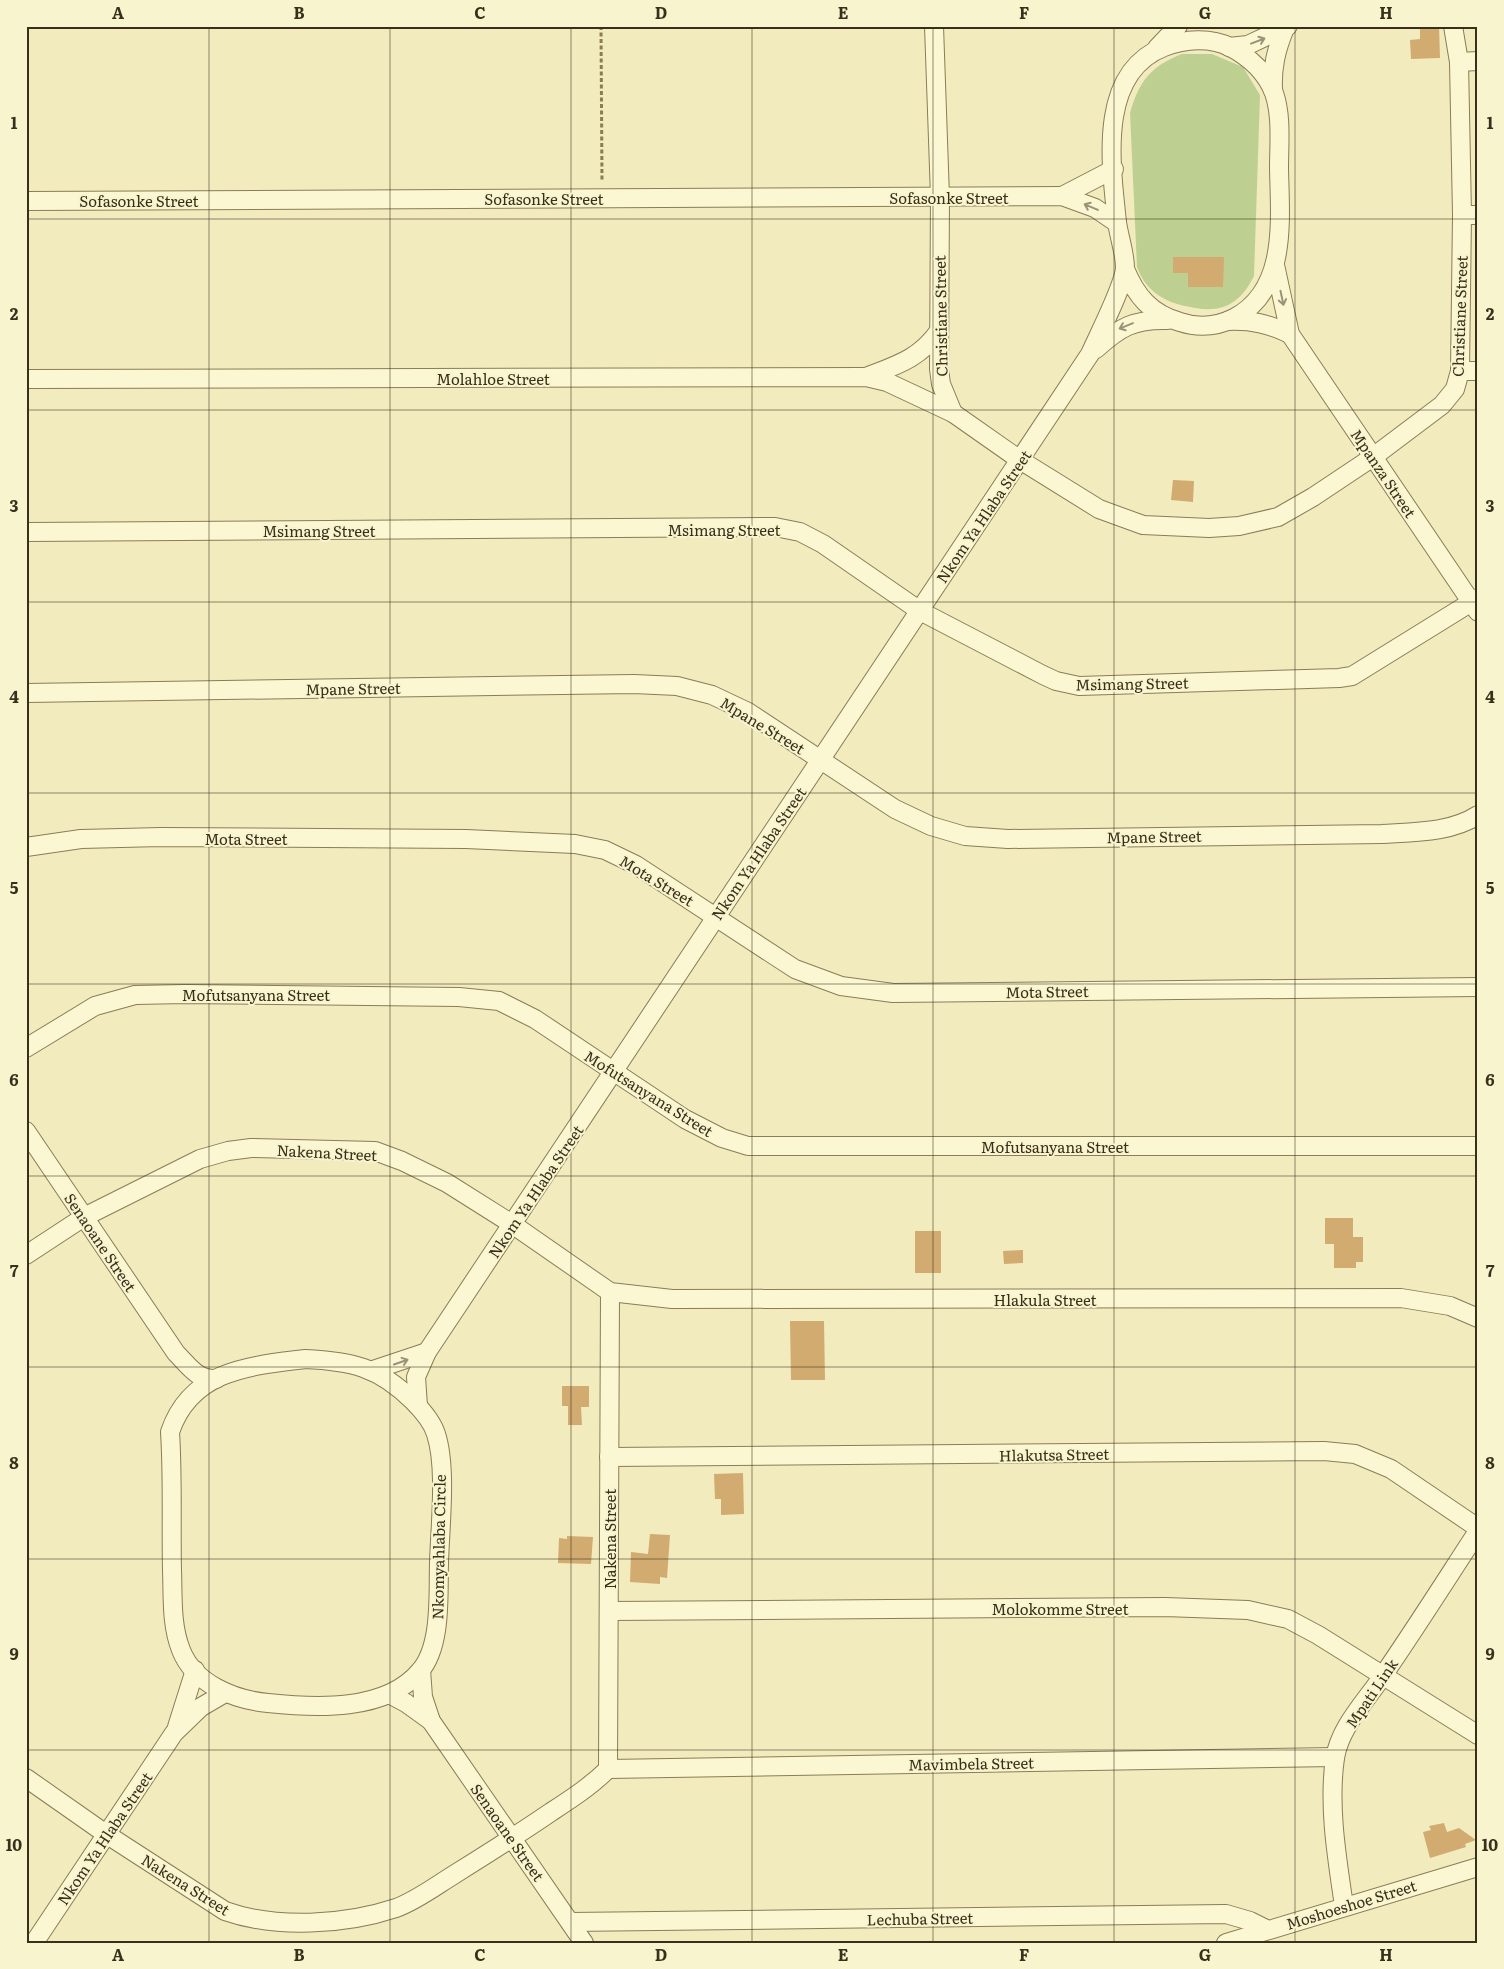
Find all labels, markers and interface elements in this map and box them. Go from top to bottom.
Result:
text: A [112,0,124,24]
text: B [293,0,305,24]
text: C [474,0,486,24]
text: D [655,0,667,24]
text: E [838,0,849,24]
text: F [1019,0,1029,24]
text: G [1199,0,1211,24]
text: H [1379,0,1393,24]
one-way arrow [1250,35,1265,45]
text: 1 [11,110,18,134]
text: 1 [1487,110,1494,134]
street label: Sofasonke Street [889,186,1009,209]
street label: Sofasonke Street [484,187,604,210]
street label: Sofasonke Street [79,189,199,212]
one-way arrow [1084,202,1099,211]
street label: Christiane Street [927,255,953,377]
street label: Christiane Street [1445,255,1473,377]
one-way arrow [1277,289,1287,305]
text: 2 [10,301,19,325]
text: 2 [1486,301,1495,325]
one-way arrow [1119,322,1134,332]
street label: Molahloe Street [436,367,550,390]
street label: Mpanza Street [1346,424,1422,522]
street label: Nkom Ya Hlaba Street [930,445,1036,587]
text: 3 [10,493,19,517]
text: 3 [1486,493,1495,517]
street label: Msimang Street [667,518,781,541]
street label: Msimang Street [262,519,376,542]
street label: Msimang Street [1075,671,1189,695]
street label: Mpane Street [305,676,401,700]
text: 4 [9,684,19,708]
text: 4 [1485,684,1495,708]
street label: Mpane Street [716,691,810,759]
street label: Nkom Ya Hlaba Street [705,782,811,924]
street label: Mpane Street [1106,824,1202,848]
street label: Mota Street [204,827,288,850]
street label: Mota Street [615,849,699,911]
text: 5 [10,875,19,899]
text: 5 [1486,875,1495,899]
street label: Mota Street [1005,979,1089,1003]
street label: Mofutsanyana Street [182,983,330,1006]
street label: Mofutsanyana Street [580,1044,718,1142]
text: 6 [9,1067,19,1091]
text: 6 [1485,1067,1495,1091]
street label: Nkom Ya Hlaba Street [482,1120,588,1262]
street label: Mofutsanyana Street [981,1135,1129,1158]
street label: Nakena Street [276,1138,378,1166]
street label: Senaoane Street [59,1188,143,1296]
text: 7 [10,1258,19,1282]
text: 7 [1486,1258,1495,1282]
street label: Hlakula Street [993,1288,1097,1311]
one-way arrow [392,1357,408,1366]
street label: Hlakutsa Street [999,1442,1109,1466]
text: 8 [9,1450,19,1474]
text: 8 [1485,1450,1495,1474]
street label: Nkomyahlaba Circle [425,1474,451,1620]
street label: Nakena Street [598,1489,621,1589]
street label: Molokomme Street [992,1597,1128,1620]
text: 9 [9,1641,19,1665]
text: 9 [1485,1641,1495,1665]
street label: Mpati Link [1339,1653,1403,1732]
street label: Mavimbela Street [908,1750,1034,1776]
street label: Nkom Ya Hlaba Street [51,1767,157,1909]
street label: Senaoane Street [466,1778,550,1886]
text: 10 [6,1832,22,1856]
text: 10 [1482,1832,1498,1856]
street label: Nakena Street [137,1848,235,1920]
street label: Moshoeshoe Street [1283,1873,1419,1935]
street label: Lechuba Street [867,1906,973,1930]
text: A [112,1942,124,1966]
text: B [293,1942,305,1966]
text: C [474,1942,486,1966]
text: D [655,1942,667,1966]
text: E [838,1942,849,1966]
text: F [1019,1942,1029,1966]
text: G [1199,1942,1211,1966]
text: H [1379,1942,1393,1966]

